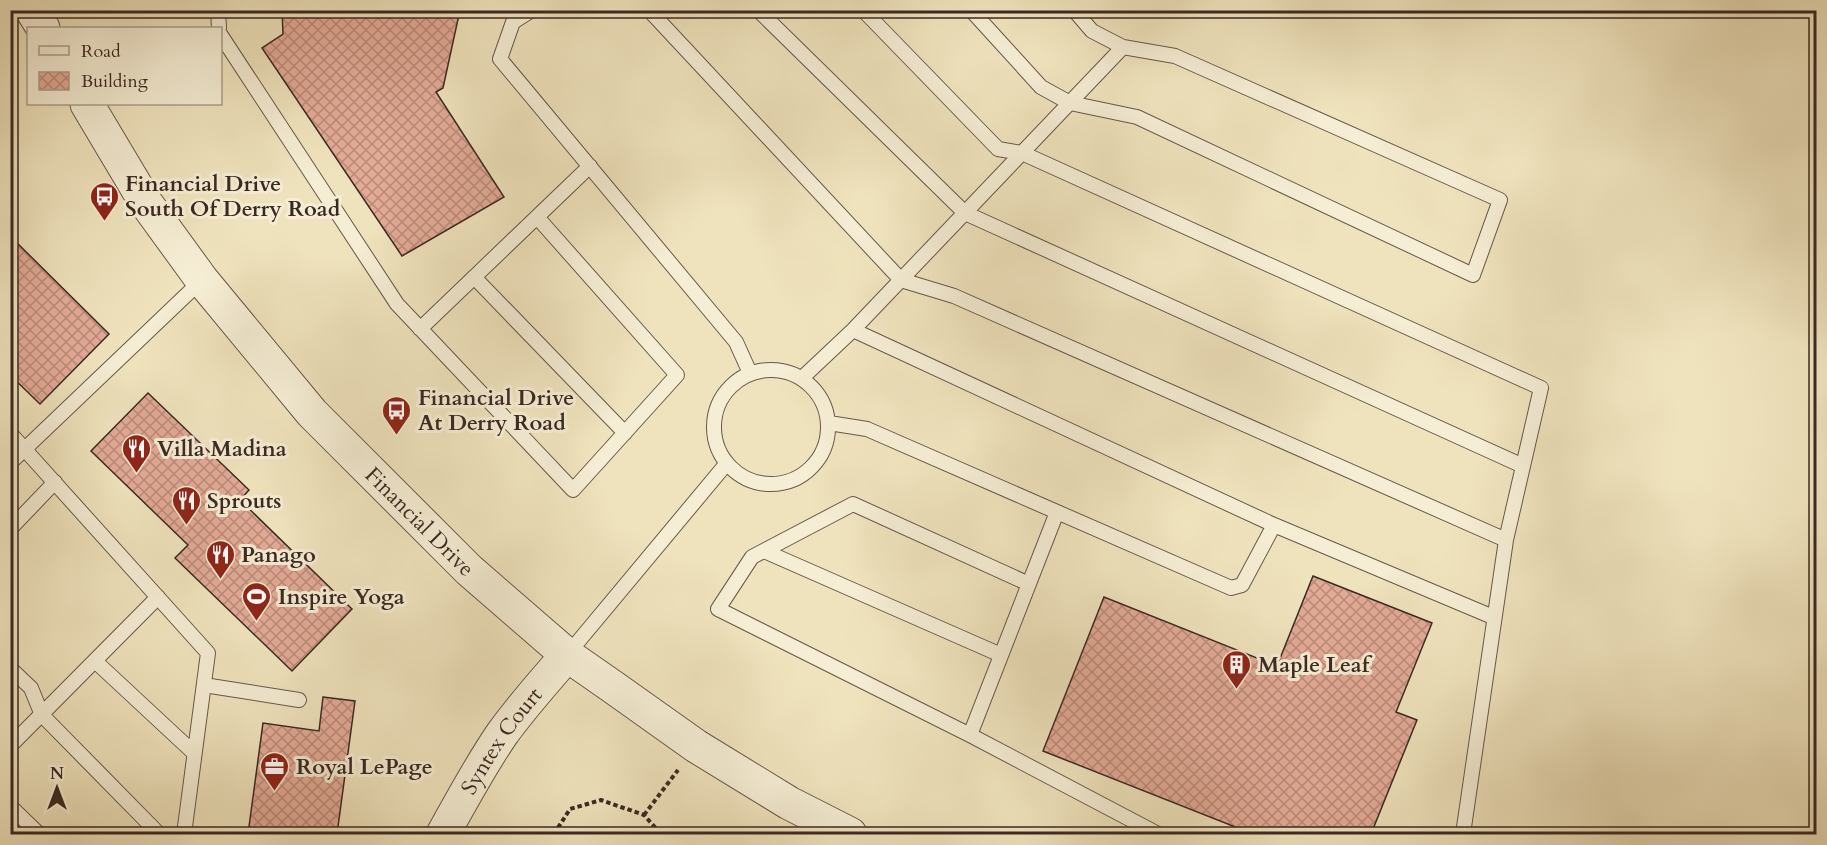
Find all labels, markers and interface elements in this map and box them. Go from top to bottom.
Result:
legend [27,27,222,105]
text: Road [81,39,121,64]
text: Building [81,69,149,94]
place label: Financial Drive South Of Derry Road [125,169,341,224]
bus stop icon: Financial Drive South Of Derry Road [88,180,120,222]
place label: Financial Drive At Derry Road [418,383,574,438]
bus stop icon: Financial Drive At Derry Road [381,394,413,436]
restaurant icon: Villa Madina [120,432,152,474]
place label: Villa Madina [157,434,287,464]
street label: Financial Drive [358,460,481,583]
restaurant icon: Sprouts [170,484,202,526]
place label: Sprouts [207,486,282,516]
restaurant icon: Panago [204,538,236,580]
place label: Panago [241,540,316,570]
sports icon: Inspire Yoga [241,580,273,622]
place label: Inspire Yoga [278,582,405,612]
building icon: Maple Leaf [1221,648,1253,690]
place label: Maple Leaf [1258,650,1373,680]
street label: Syntex Court [454,681,549,800]
office icon: Royal LePage [259,750,291,792]
place label: Royal LePage [296,752,433,782]
north arrow [27,758,87,818]
text: N [50,763,64,785]

